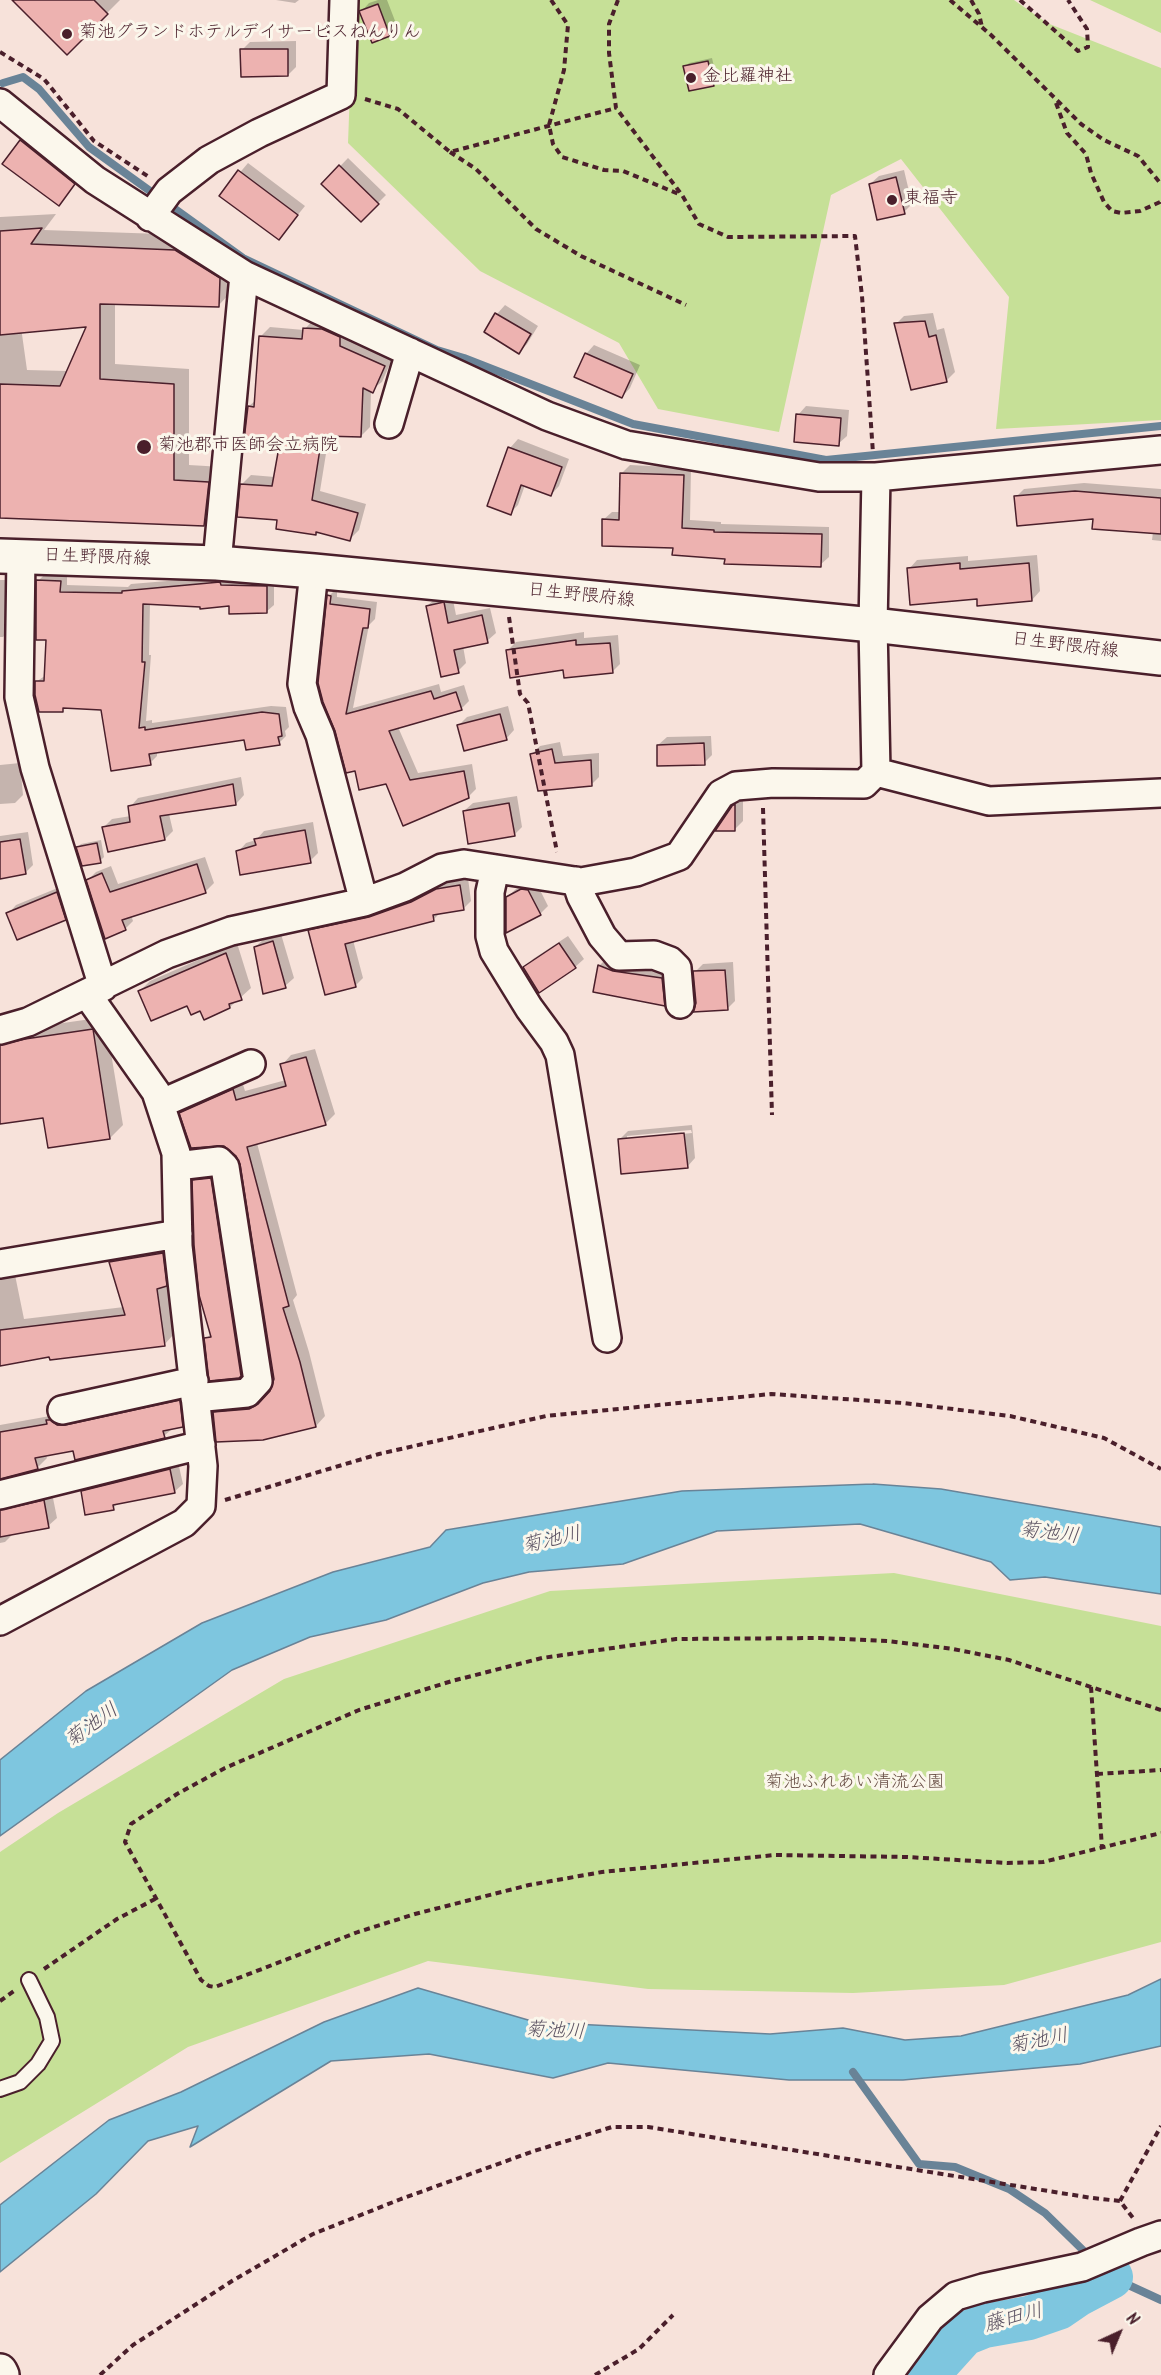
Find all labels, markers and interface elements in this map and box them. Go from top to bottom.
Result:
place label: 菊池グランドホテルデイサービスねんりん [79,23,421,45]
marker: 菊池グランドホテルデイサービスねんりん [60,27,74,41]
place label: 金比羅神社 [703,67,793,89]
marker: 金比羅神社 [684,71,698,85]
place label: 東福寺 [904,189,958,211]
marker: 東福寺 [885,193,899,207]
place label: 菊池郡市医師会立病院 [158,436,338,458]
marker: 菊池郡市医師会立病院 [135,438,153,456]
street label: 日生野隈府線 [43,546,151,572]
street label: 日生野隈府線 [526,581,636,613]
street label: 日生野隈府線 [1010,630,1120,664]
water label: 菊池川 [1018,1519,1080,1551]
water label: 菊池川 [520,1524,584,1560]
water label: 菊池川 [62,1700,124,1754]
park label: 菊池ふれあい清流公園 [765,1773,945,1795]
water label: 菊池川 [524,2019,586,2047]
water label: 菊池川 [1007,2025,1071,2061]
water label: 藤田川 [982,2301,1046,2339]
north arrow [1089,2303,1149,2363]
text: N [1120,2307,1144,2332]

